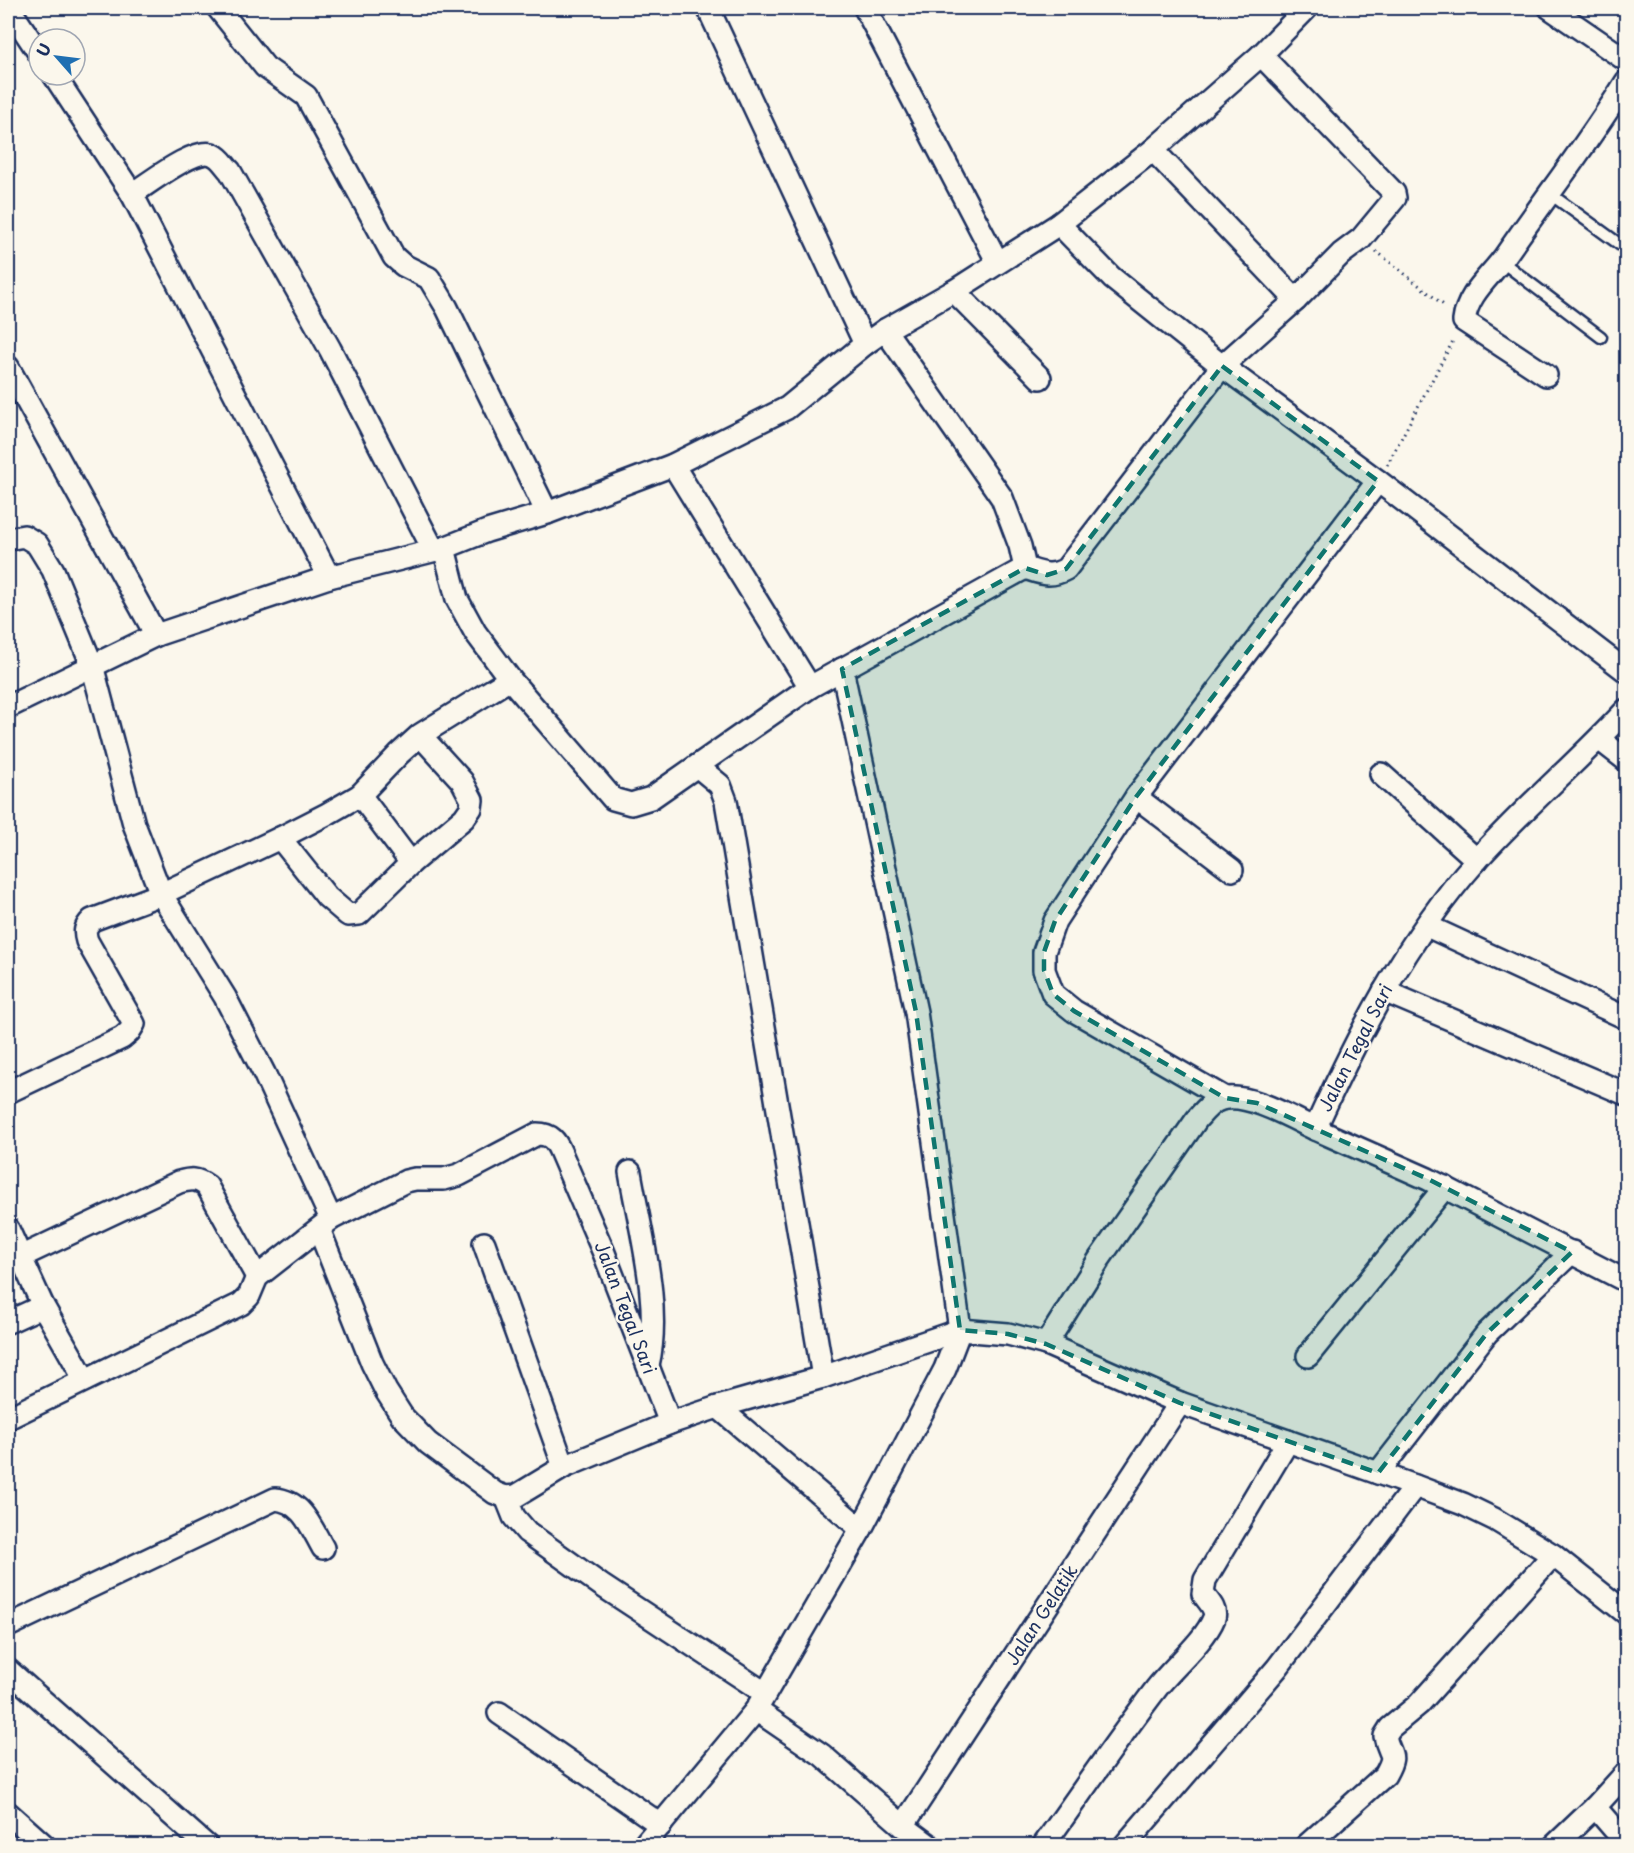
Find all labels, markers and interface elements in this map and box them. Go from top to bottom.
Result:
north arrow [27,27,87,87]
text: U [29,38,56,61]
street label: Jalan Tegal Sari [1311,979,1398,1116]
street label: Jalan Tegal Sari [589,1237,664,1378]
street label: Jalan Gelatik [998,1558,1084,1670]

